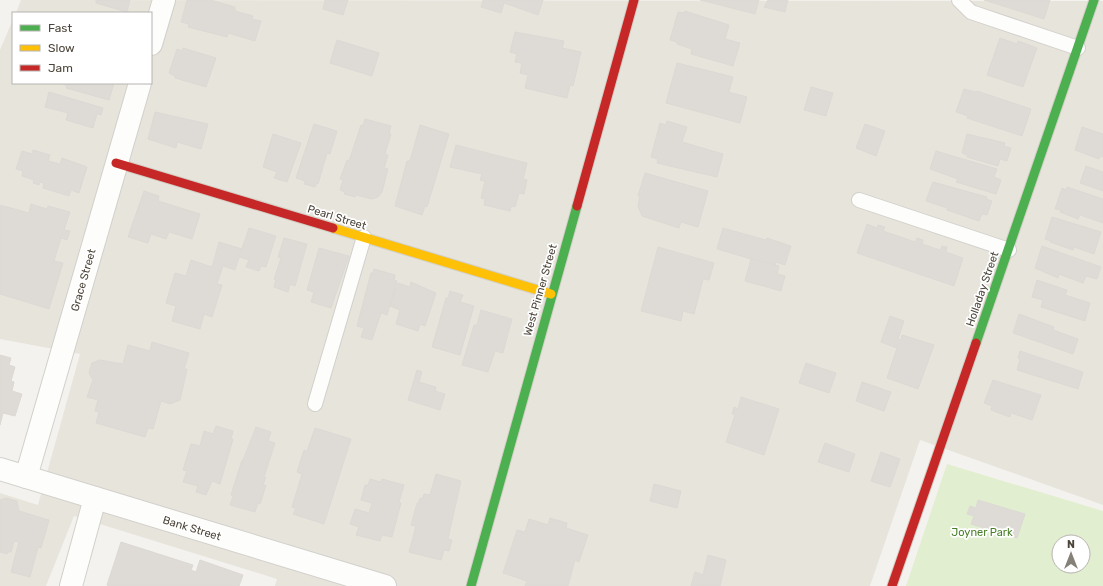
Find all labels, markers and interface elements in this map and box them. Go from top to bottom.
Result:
legend [12,12,152,84]
text: Fast [48,21,72,35]
text: Slow [48,41,75,55]
text: Jam [48,61,73,75]
street label: Pearl Street [306,202,368,233]
street label: West Pinner Street [521,242,560,338]
street label: Grace Street [68,247,99,313]
street label: Holladay Street [964,249,1002,328]
street label: Bank Street [161,513,223,544]
park label: Joyner Park [951,526,1013,539]
north arrow [1051,534,1091,574]
text: N [1067,538,1075,551]

